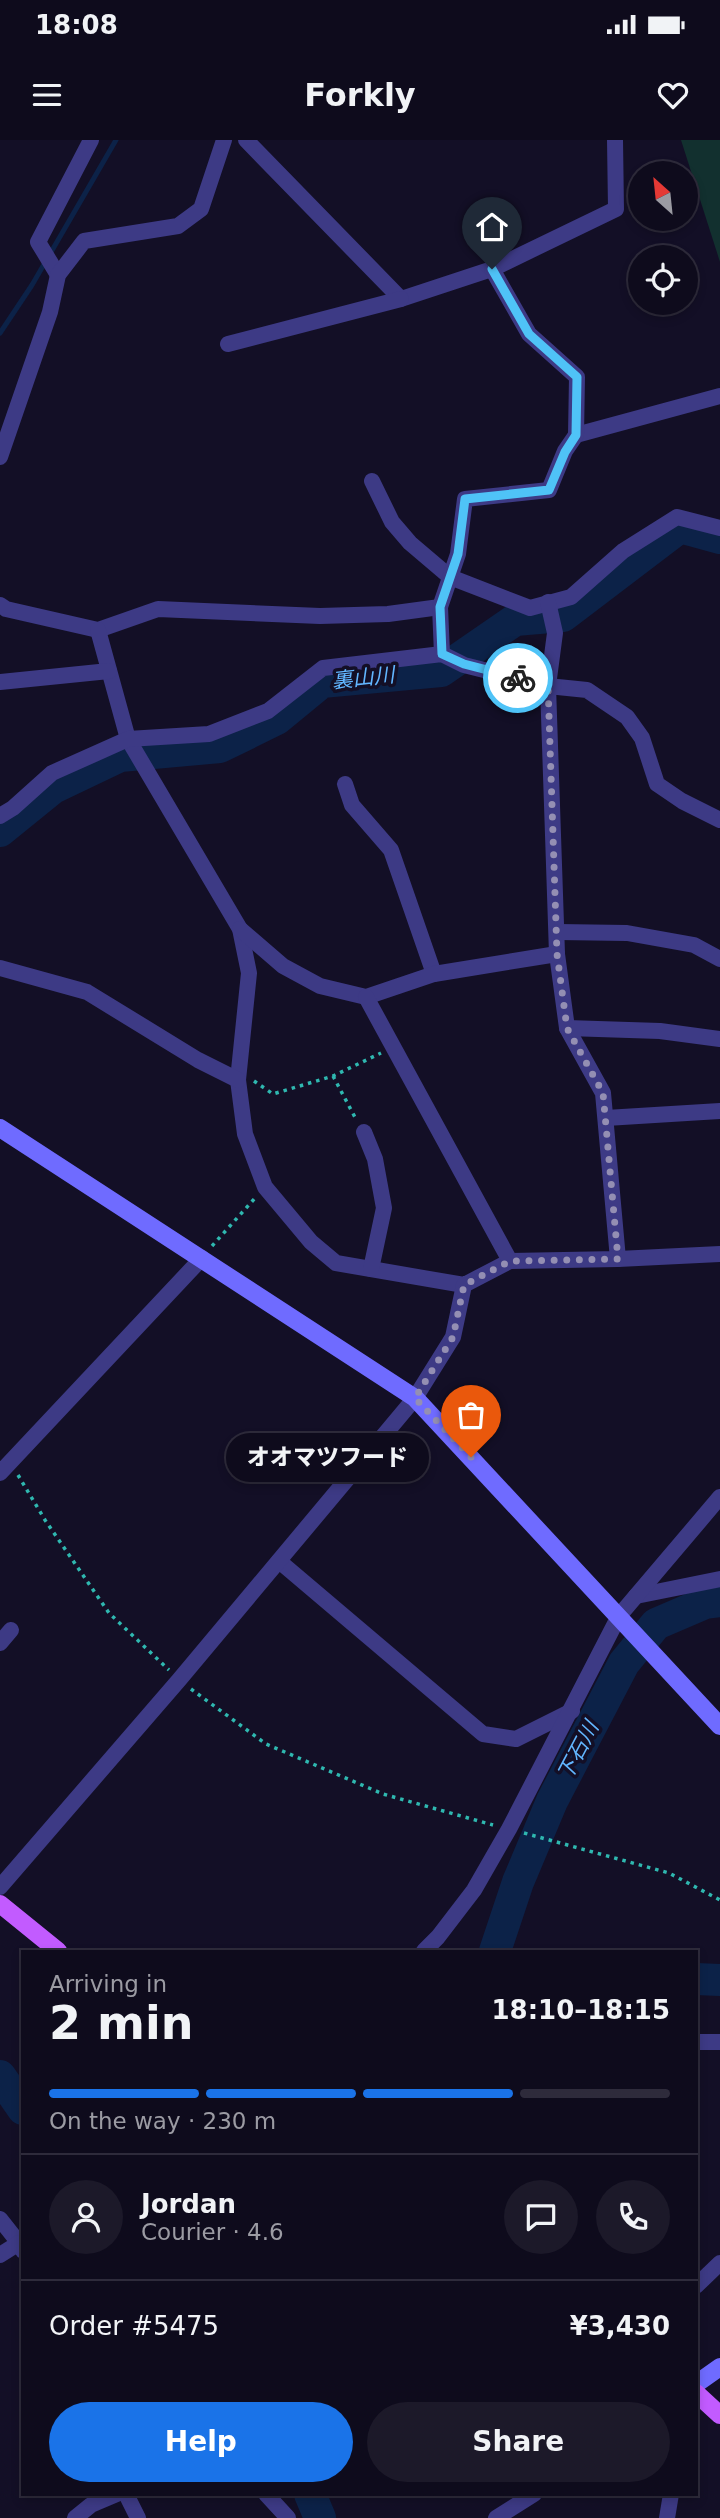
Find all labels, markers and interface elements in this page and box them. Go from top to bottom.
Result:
text: 18:08 [35,10,118,40]
icon: menu [28,76,66,114]
text: Forkly [304,76,416,114]
icon: heart [654,76,692,114]
north arrow [628,161,698,231]
map controls [628,161,698,315]
pin [462,197,522,269]
icon: home [473,208,511,246]
button: locate [628,245,698,315]
courier [483,643,553,713]
icon: bike [499,659,537,697]
water label: 裏山川 [330,663,398,693]
pin [441,1385,501,1457]
icon: bag [452,1396,490,1434]
callout: オオマツフード [226,1432,429,1482]
text: オオマツフード [247,1444,408,1470]
water label: 下石川 [553,1716,604,1784]
text: Arriving in [49,1971,167,1997]
text: 18:10–18:15 [491,1995,670,2025]
text: 2 min [49,1996,193,2050]
text: On the way · 230 m [49,2108,276,2134]
button: person [49,2180,123,2254]
button: chat [504,2180,578,2254]
button: phone [596,2180,670,2254]
text: Jordan [141,2189,236,2219]
text: Courier · 4.6 [141,2219,284,2245]
text: Order #5475 [49,2311,219,2341]
text: ¥3,430 [570,2311,670,2341]
button: Help [49,2402,353,2482]
button: Share [367,2402,670,2482]

